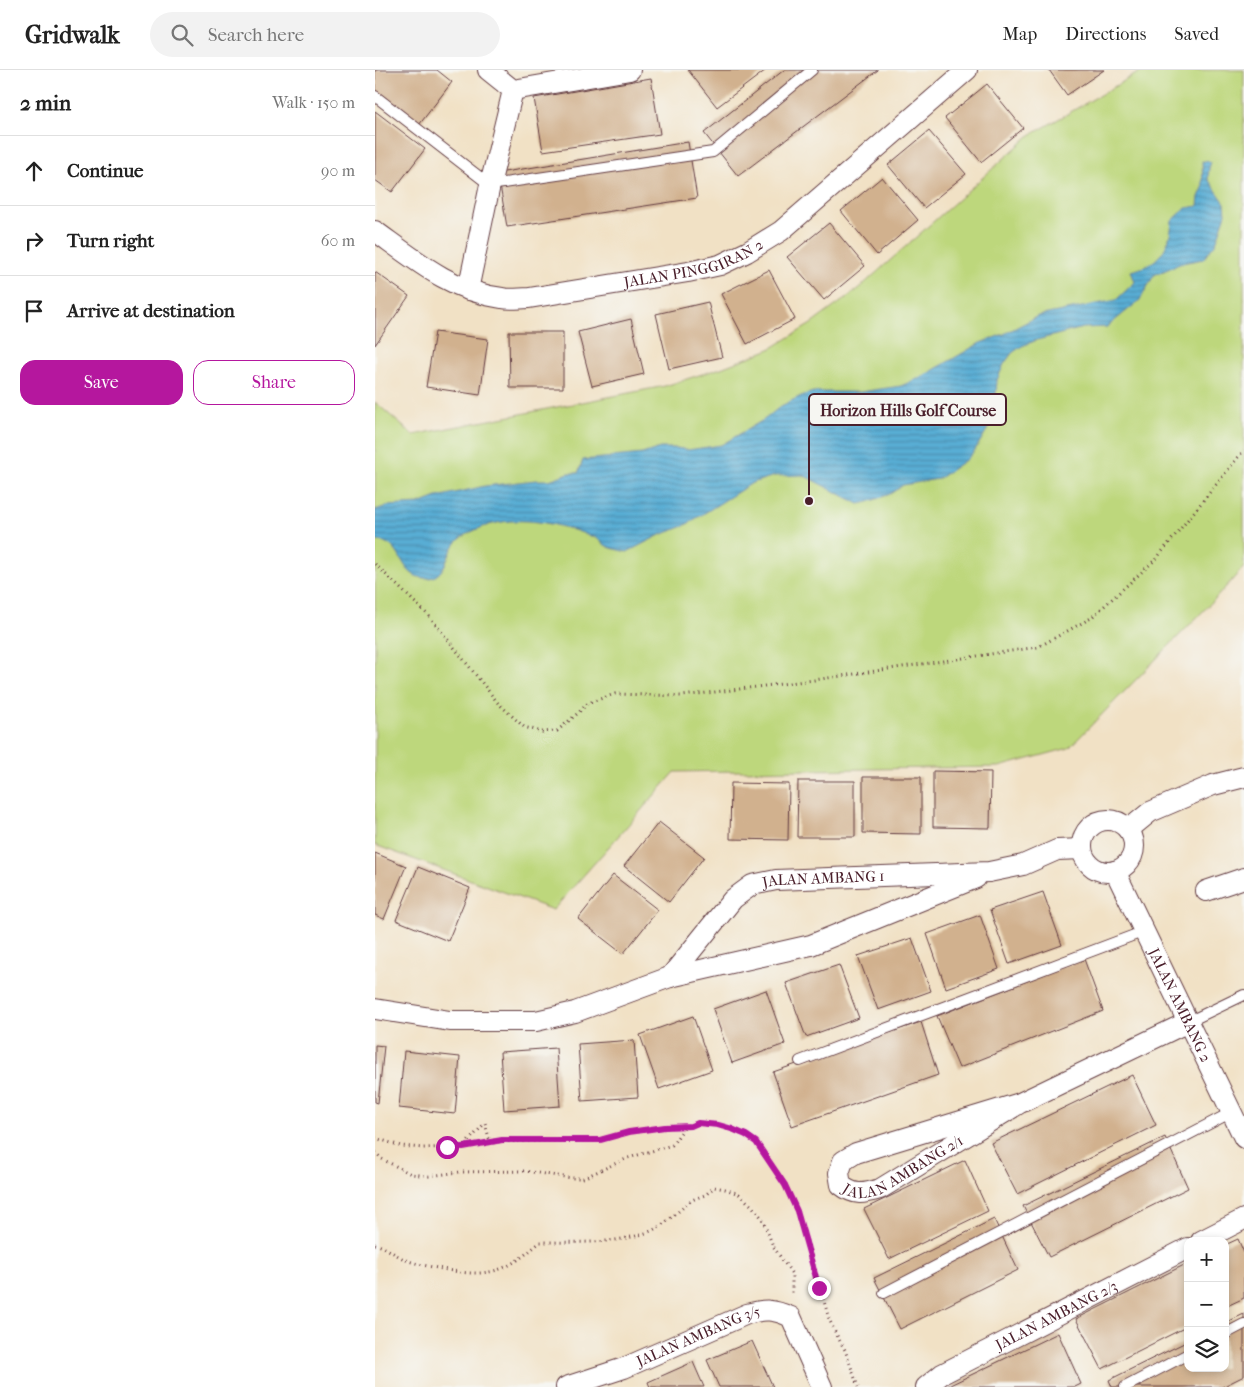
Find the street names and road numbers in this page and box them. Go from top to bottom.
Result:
street label: JALAN PINGGIRAN 2 [621,235,767,292]
street label: JALAN AMBANG 1 [760,867,885,892]
street label: JALAN AMBANG 2 [1144,944,1215,1065]
street label: JALAN AMBANG 2/1 [838,1131,966,1202]
street label: JALAN AMBANG 2/3 [991,1277,1120,1355]
street label: JALAN AMBANG 3/5 [633,1302,762,1371]

